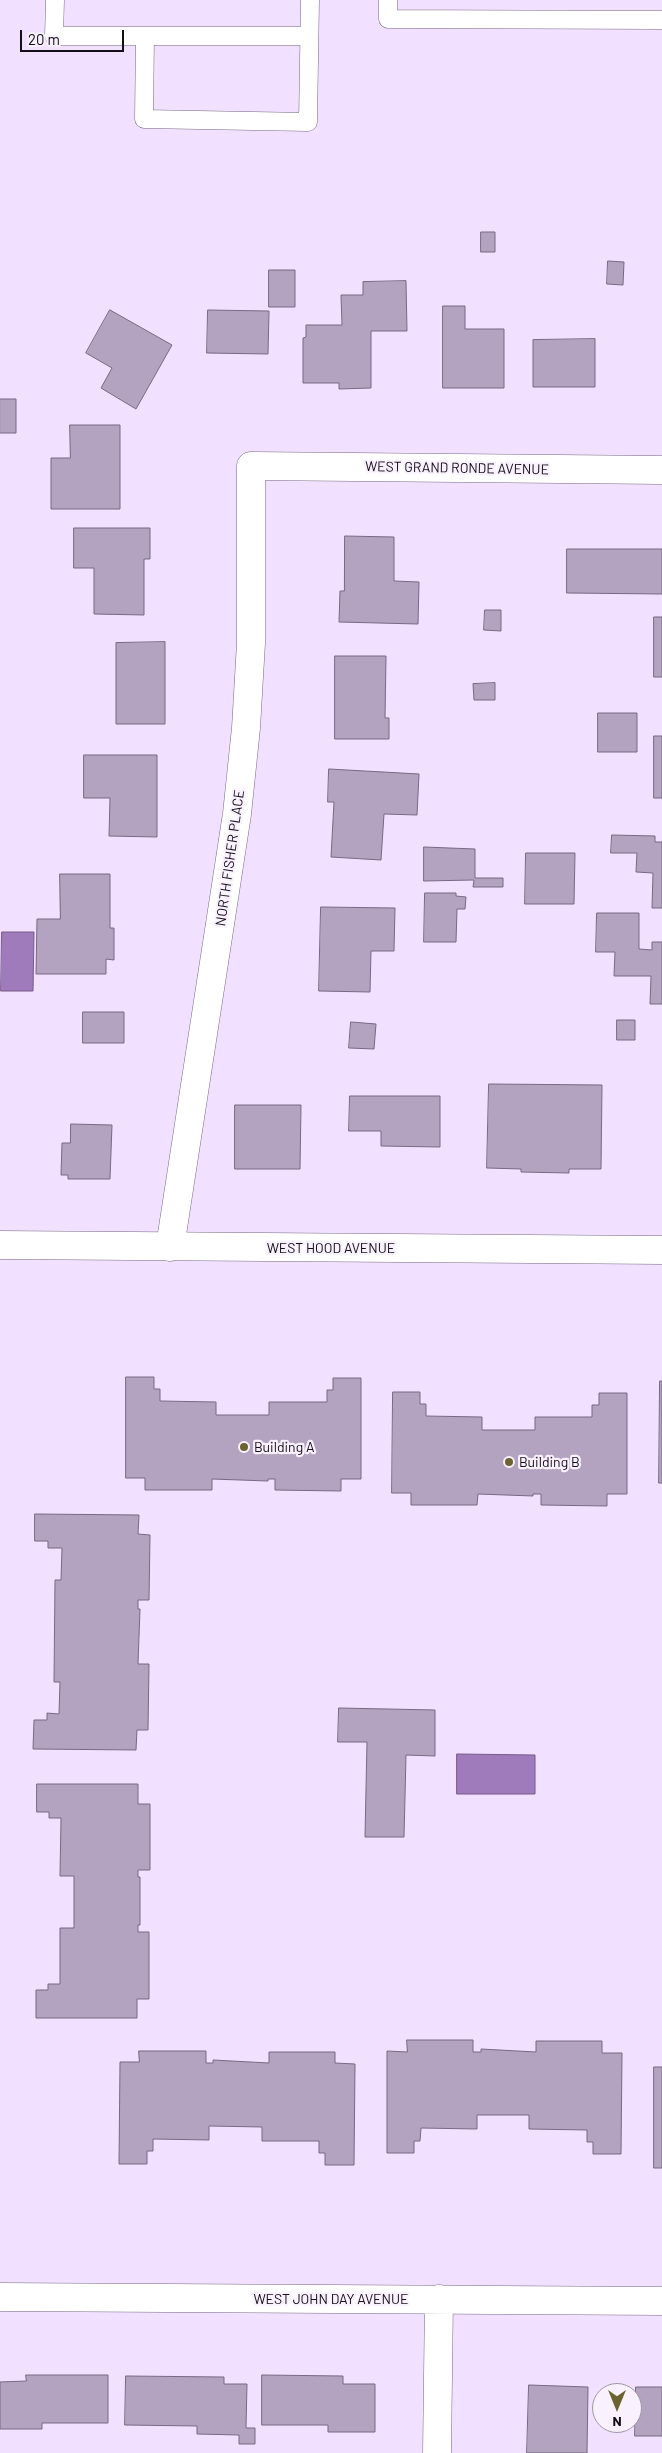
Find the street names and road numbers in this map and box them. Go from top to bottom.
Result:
street label: WEST GRAND RONDE AVENUE [365,458,549,478]
street label: NORTH FISHER PLACE [212,789,248,927]
street label: WEST HOOD AVENUE [267,1240,395,1256]
street label: WEST JOHN DAY AVENUE [253,2291,409,2307]

